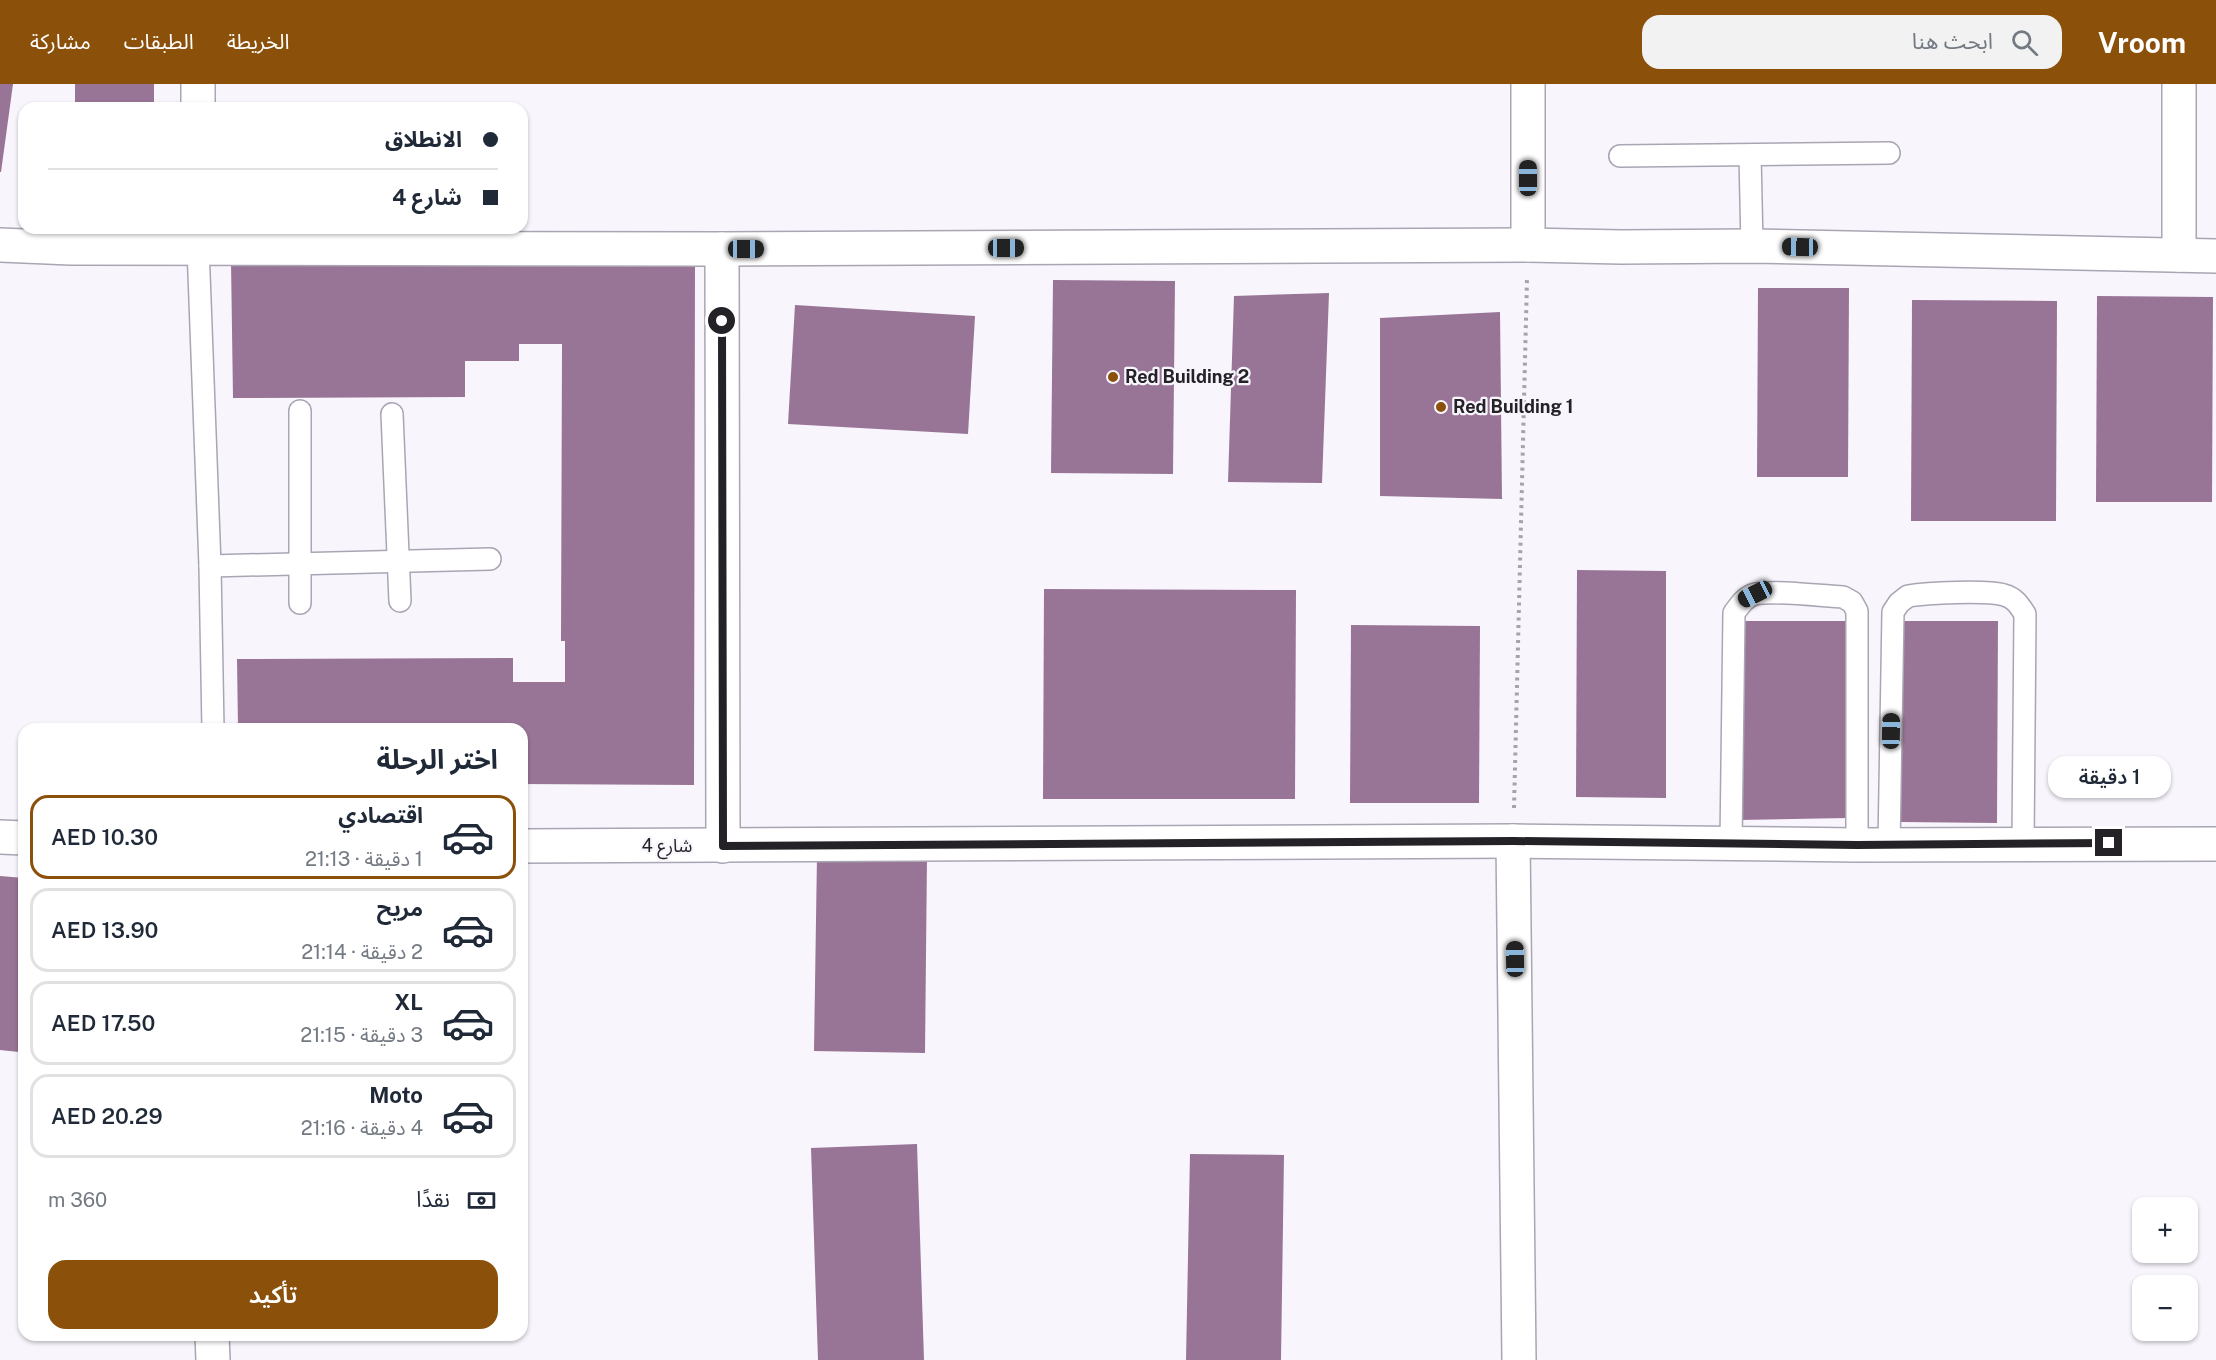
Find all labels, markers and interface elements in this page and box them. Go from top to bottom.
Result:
search box [1642,15,2062,69]
icon: search [2008,26,2041,59]
text: Vroom [2098,26,2186,59]
text: ابحث هنا [1912,28,1993,54]
text: مشاركة [30,29,91,54]
text: الطبقات [124,29,194,54]
text: الخريطة [227,29,290,54]
text: الانطلاق [385,126,462,152]
car [1519,160,1537,196]
text: شارع 4 [392,184,462,210]
car [1782,238,1818,256]
car [988,239,1024,257]
car [728,240,764,258]
route start [708,307,735,334]
place label: Red Building 2 [1125,366,1249,387]
marker: Red Building 2 [1106,370,1120,384]
place label: Red Building 1 [1453,396,1574,417]
marker: Red Building 1 [1434,400,1448,414]
car [1735,578,1775,610]
car [1882,713,1900,749]
text: اختر الرحلة [377,743,498,775]
callout: 1 دقيقة [2048,756,2170,798]
text: 1 دقيقة [2079,765,2140,789]
text: اقتصادي [338,802,423,828]
icon: car [441,810,495,864]
text: AED 10.30 [51,824,158,850]
route end [2095,829,2122,856]
street label: شارع 4 [642,835,692,860]
text: 1 دقيقة · 21:13 [305,847,423,871]
text: مريح [377,895,423,921]
icon: car [441,903,495,957]
text: AED 13.90 [51,917,158,943]
text: 2 دقيقة · 21:14 [301,940,423,964]
car [1506,941,1524,977]
text: XL [395,989,423,1015]
icon: car [441,996,495,1050]
text: AED 17.50 [51,1010,155,1036]
text: 3 دقيقة · 21:15 [300,1023,423,1047]
text: Moto [369,1082,423,1108]
icon: car [441,1089,495,1143]
text: AED 20.29 [51,1103,163,1129]
text: 4 دقيقة · 21:16 [301,1116,423,1140]
icon: cash [465,1184,498,1217]
text: نقدًا [416,1186,450,1212]
text: 360 m [48,1188,107,1212]
map controls [2132,1197,2198,1341]
button: + [2132,1197,2198,1263]
button: تأكيد [48,1260,498,1329]
button: − [2132,1275,2198,1341]

